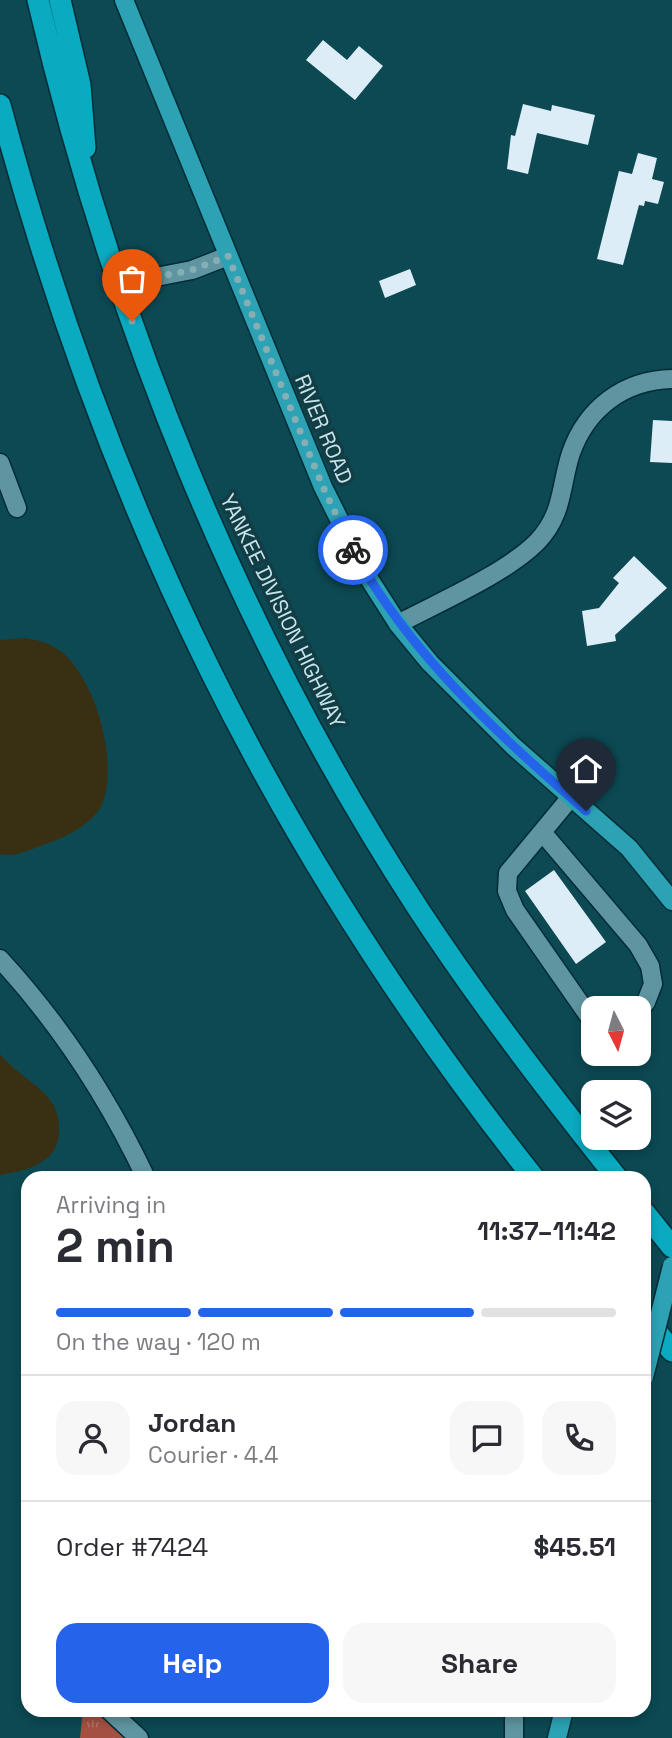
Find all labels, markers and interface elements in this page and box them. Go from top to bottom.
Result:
pin [102,249,162,321]
icon: bag [113,260,151,298]
street label: RIVER ROAD [289,370,359,488]
street label: YANKEE DIVISION HIGHWAY [214,489,352,733]
courier [318,515,388,585]
icon: bike [334,531,372,569]
pin [556,739,616,811]
icon: home [567,750,605,788]
north arrow [581,996,651,1066]
map controls [581,996,651,1150]
button: layers [581,1080,651,1150]
text: Arriving in [56,1190,166,1220]
text: 11:37–11:42 [477,1214,616,1248]
text: 2 min [56,1217,175,1275]
text: On the way · 120 m [56,1327,261,1357]
button: person [56,1401,130,1475]
button: chat [450,1401,524,1475]
button: phone [542,1401,616,1475]
text: Jordan [148,1406,236,1440]
text: Courier · 4.4 [148,1440,278,1470]
text: Order #7424 [56,1530,208,1564]
text: $45.51 [533,1530,616,1564]
button: Help [56,1623,329,1703]
button: Share [343,1623,616,1703]

